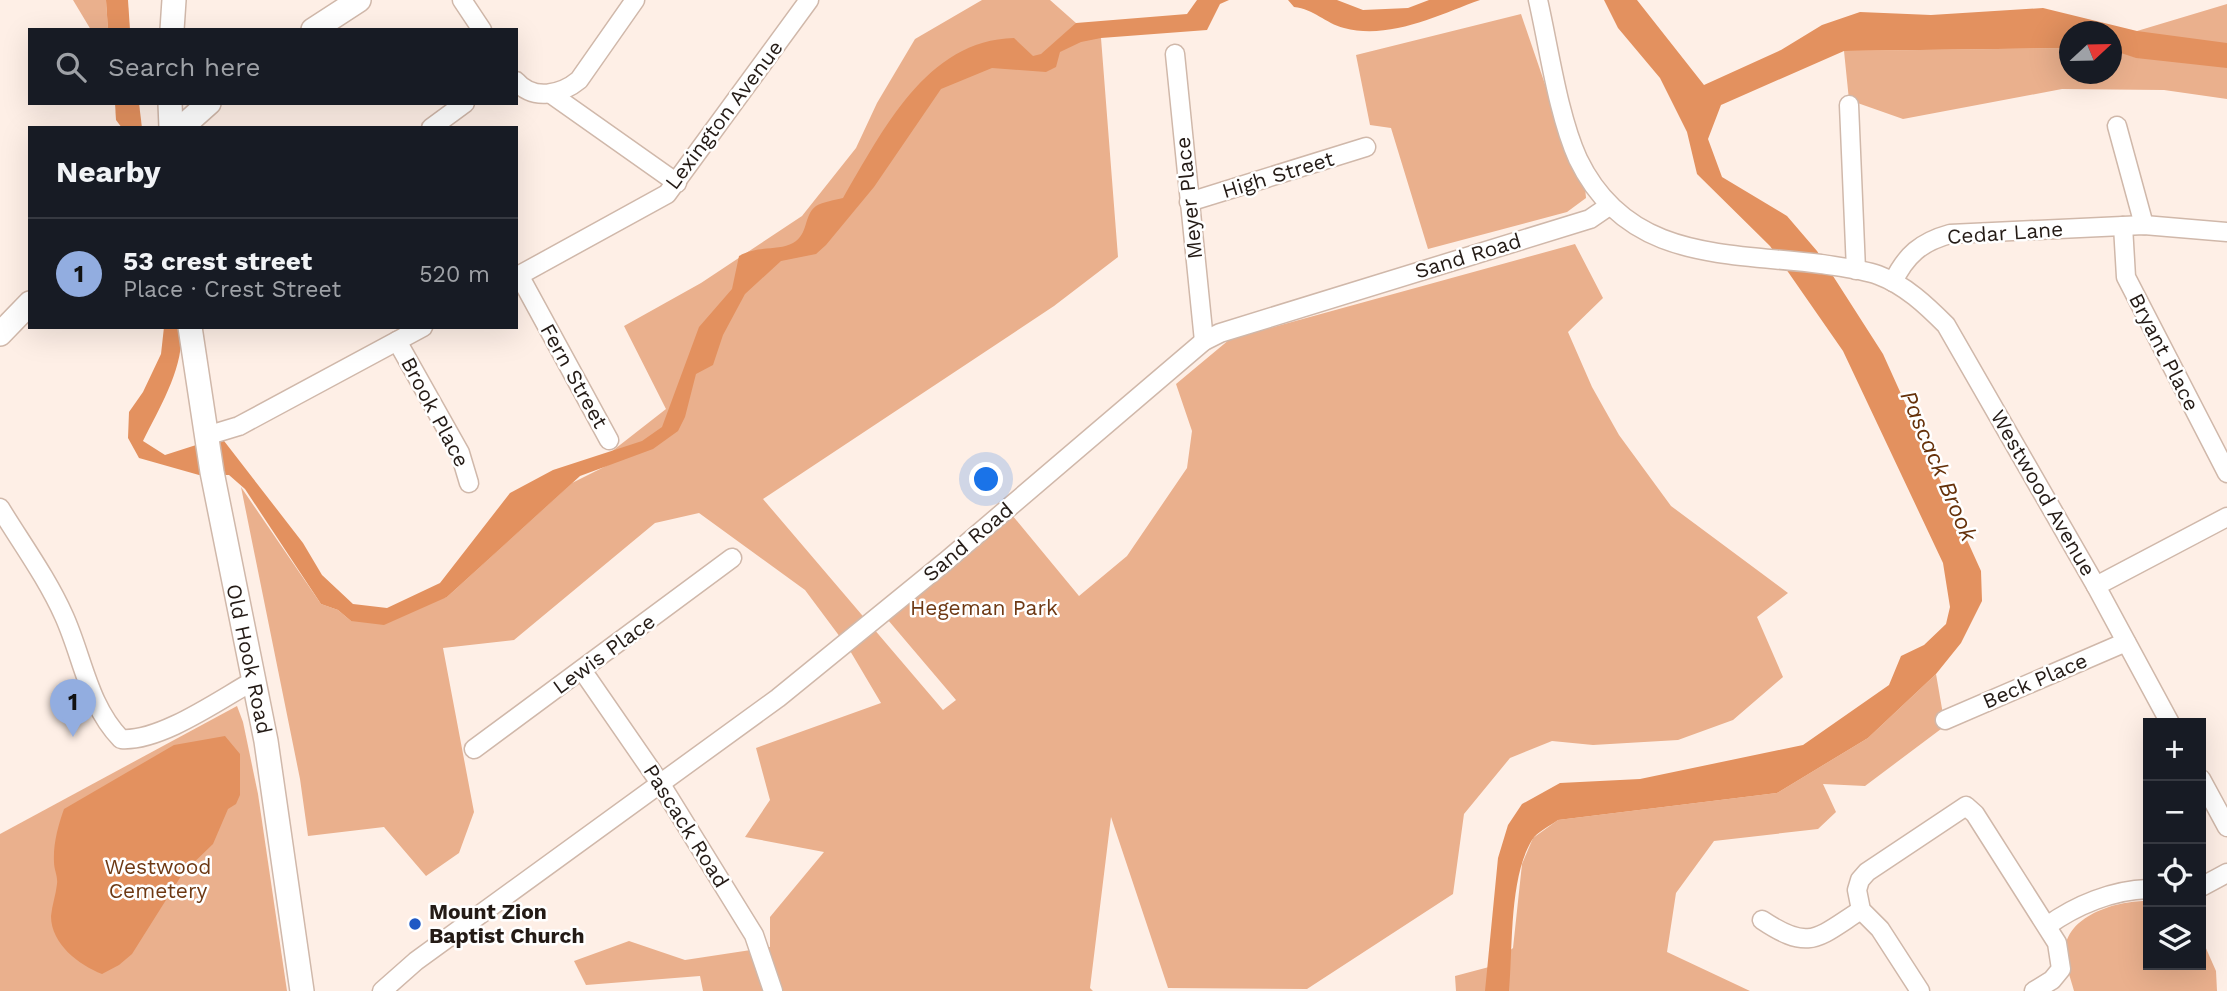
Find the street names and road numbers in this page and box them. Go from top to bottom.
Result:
street label: Lexington Avenue [659,35,788,194]
street label: Meyer Place [1170,136,1207,260]
street label: High Street [1219,146,1337,203]
street label: Cedar Lane [1946,216,2064,249]
street label: Sand Road [1412,228,1524,284]
street label: Bryant Place [2124,289,2205,415]
street label: Fern Street [535,319,614,433]
street label: Brook Place [396,353,475,471]
street label: Westwood Avenue [1986,405,2101,580]
street label: Sand Road [918,497,1018,586]
street label: Old Hook Road [221,582,278,736]
street label: Lewis Place [548,608,660,699]
street label: Beck Place [1979,647,2091,714]
street label: Pascack Road [638,759,734,892]

